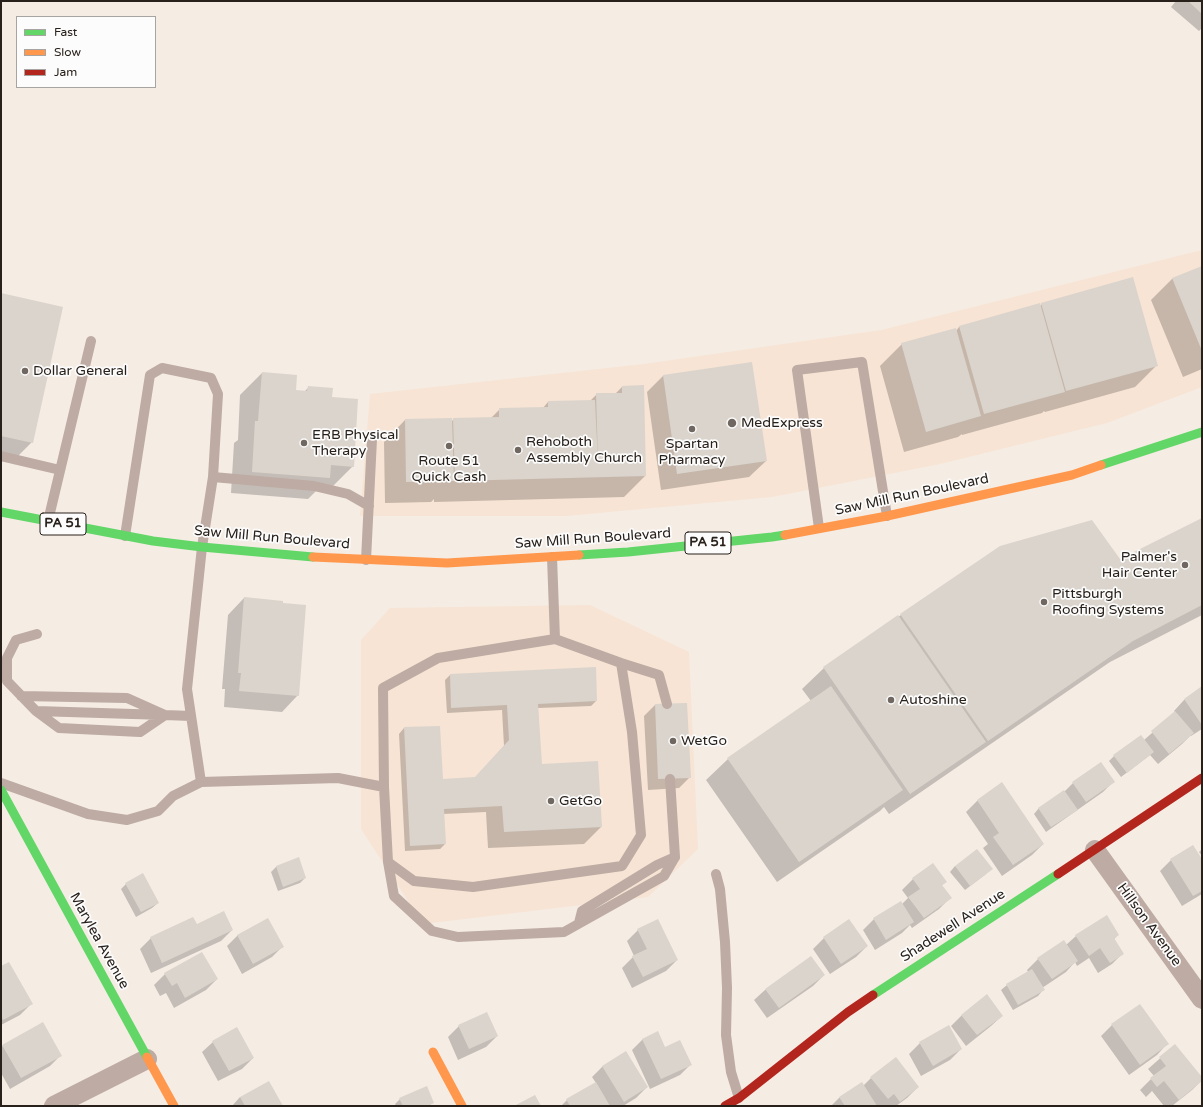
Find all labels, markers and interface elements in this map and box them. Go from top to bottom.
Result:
legend [16,16,156,88]
text: Fast [54,25,77,39]
text: Slow [54,45,81,59]
text: Jam [54,65,77,79]
place label: Dollar General [33,363,127,379]
marker: Dollar General [20,366,30,376]
place label: MedExpress [741,415,823,431]
marker: MedExpress [726,417,738,429]
marker: Spartan Pharmacy [687,424,697,434]
place label: ERB Physical Therapy [312,427,399,460]
place label: Rehoboth Assembly Church [526,434,642,466]
place label: Spartan Pharmacy [659,436,725,468]
marker: ERB Physical Therapy [299,438,309,448]
marker: Route 51 Quick Cash [444,441,454,451]
marker: Rehoboth Assembly Church [513,445,523,455]
place label: Route 51 Quick Cash [412,453,486,486]
street label: Saw Mill Run Boulevard [834,471,990,519]
road number: PA 51 [40,513,86,535]
street label: Saw Mill Run Boulevard [193,523,351,553]
street label: Saw Mill Run Boulevard [514,525,672,553]
road number: PA 51 [685,532,731,554]
place label: Palmer's Hair Center [1102,549,1177,582]
marker: Palmer's Hair Center [1180,560,1190,570]
place label: Pittsburgh Roofing Systems [1052,586,1164,618]
marker: Pittsburgh Roofing Systems [1039,597,1049,607]
place label: Autoshine [899,692,967,708]
marker: Autoshine [886,695,896,705]
place label: WetGo [681,733,727,749]
marker: WetGo [668,736,678,746]
place label: GetGo [559,793,602,809]
marker: GetGo [546,796,556,806]
street label: Hillson Avenue [1113,880,1185,970]
street label: Shadewell Avenue [898,886,1008,966]
street label: Marylea Avenue [66,890,132,992]

